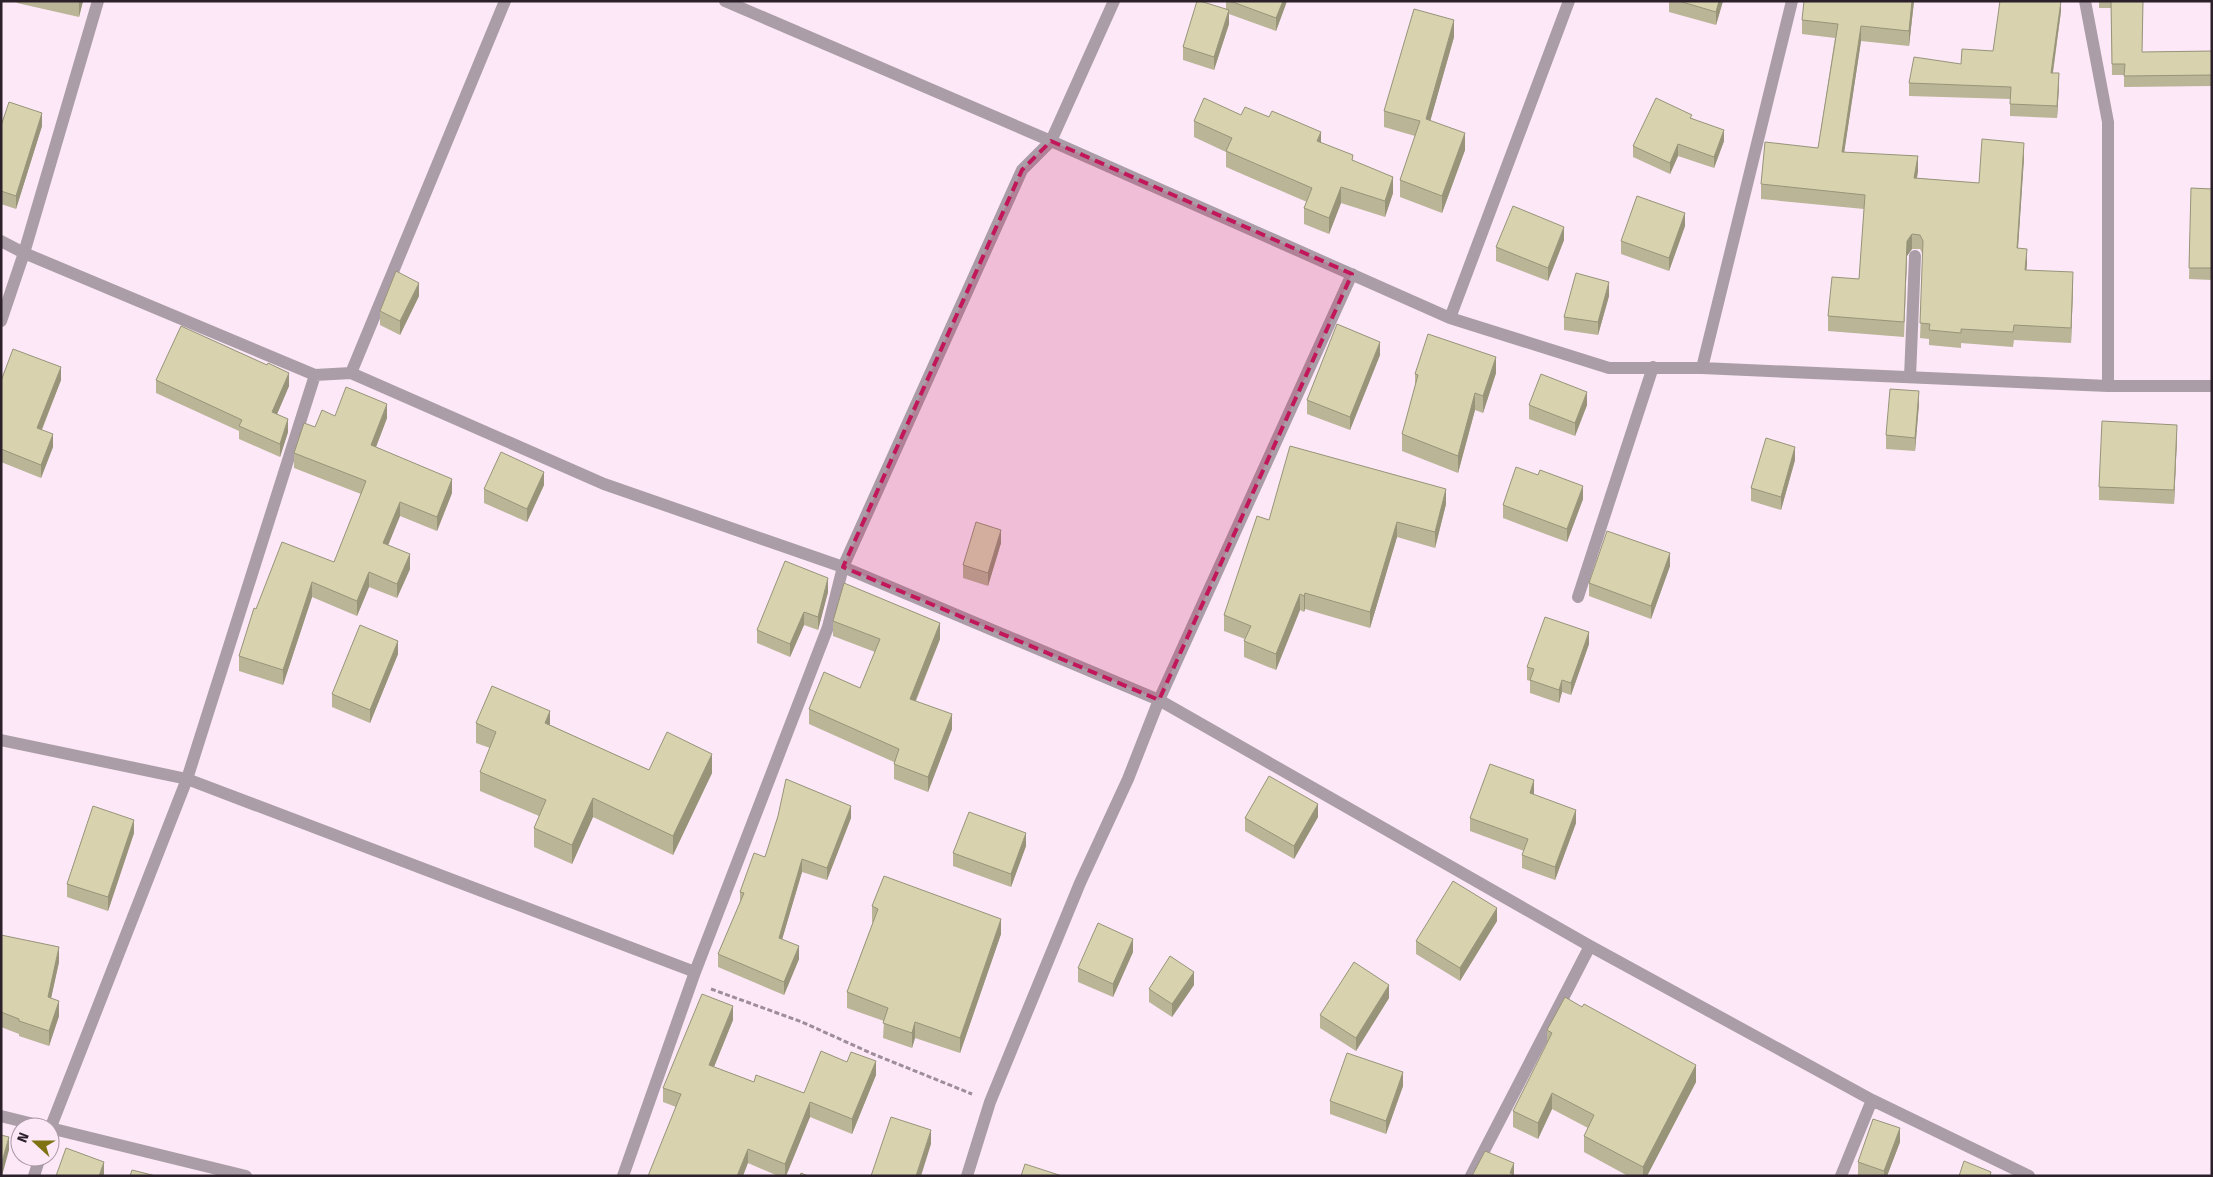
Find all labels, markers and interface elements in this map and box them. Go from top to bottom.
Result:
north arrow [10,1117,60,1167]
text: N [14,1130,33,1145]

